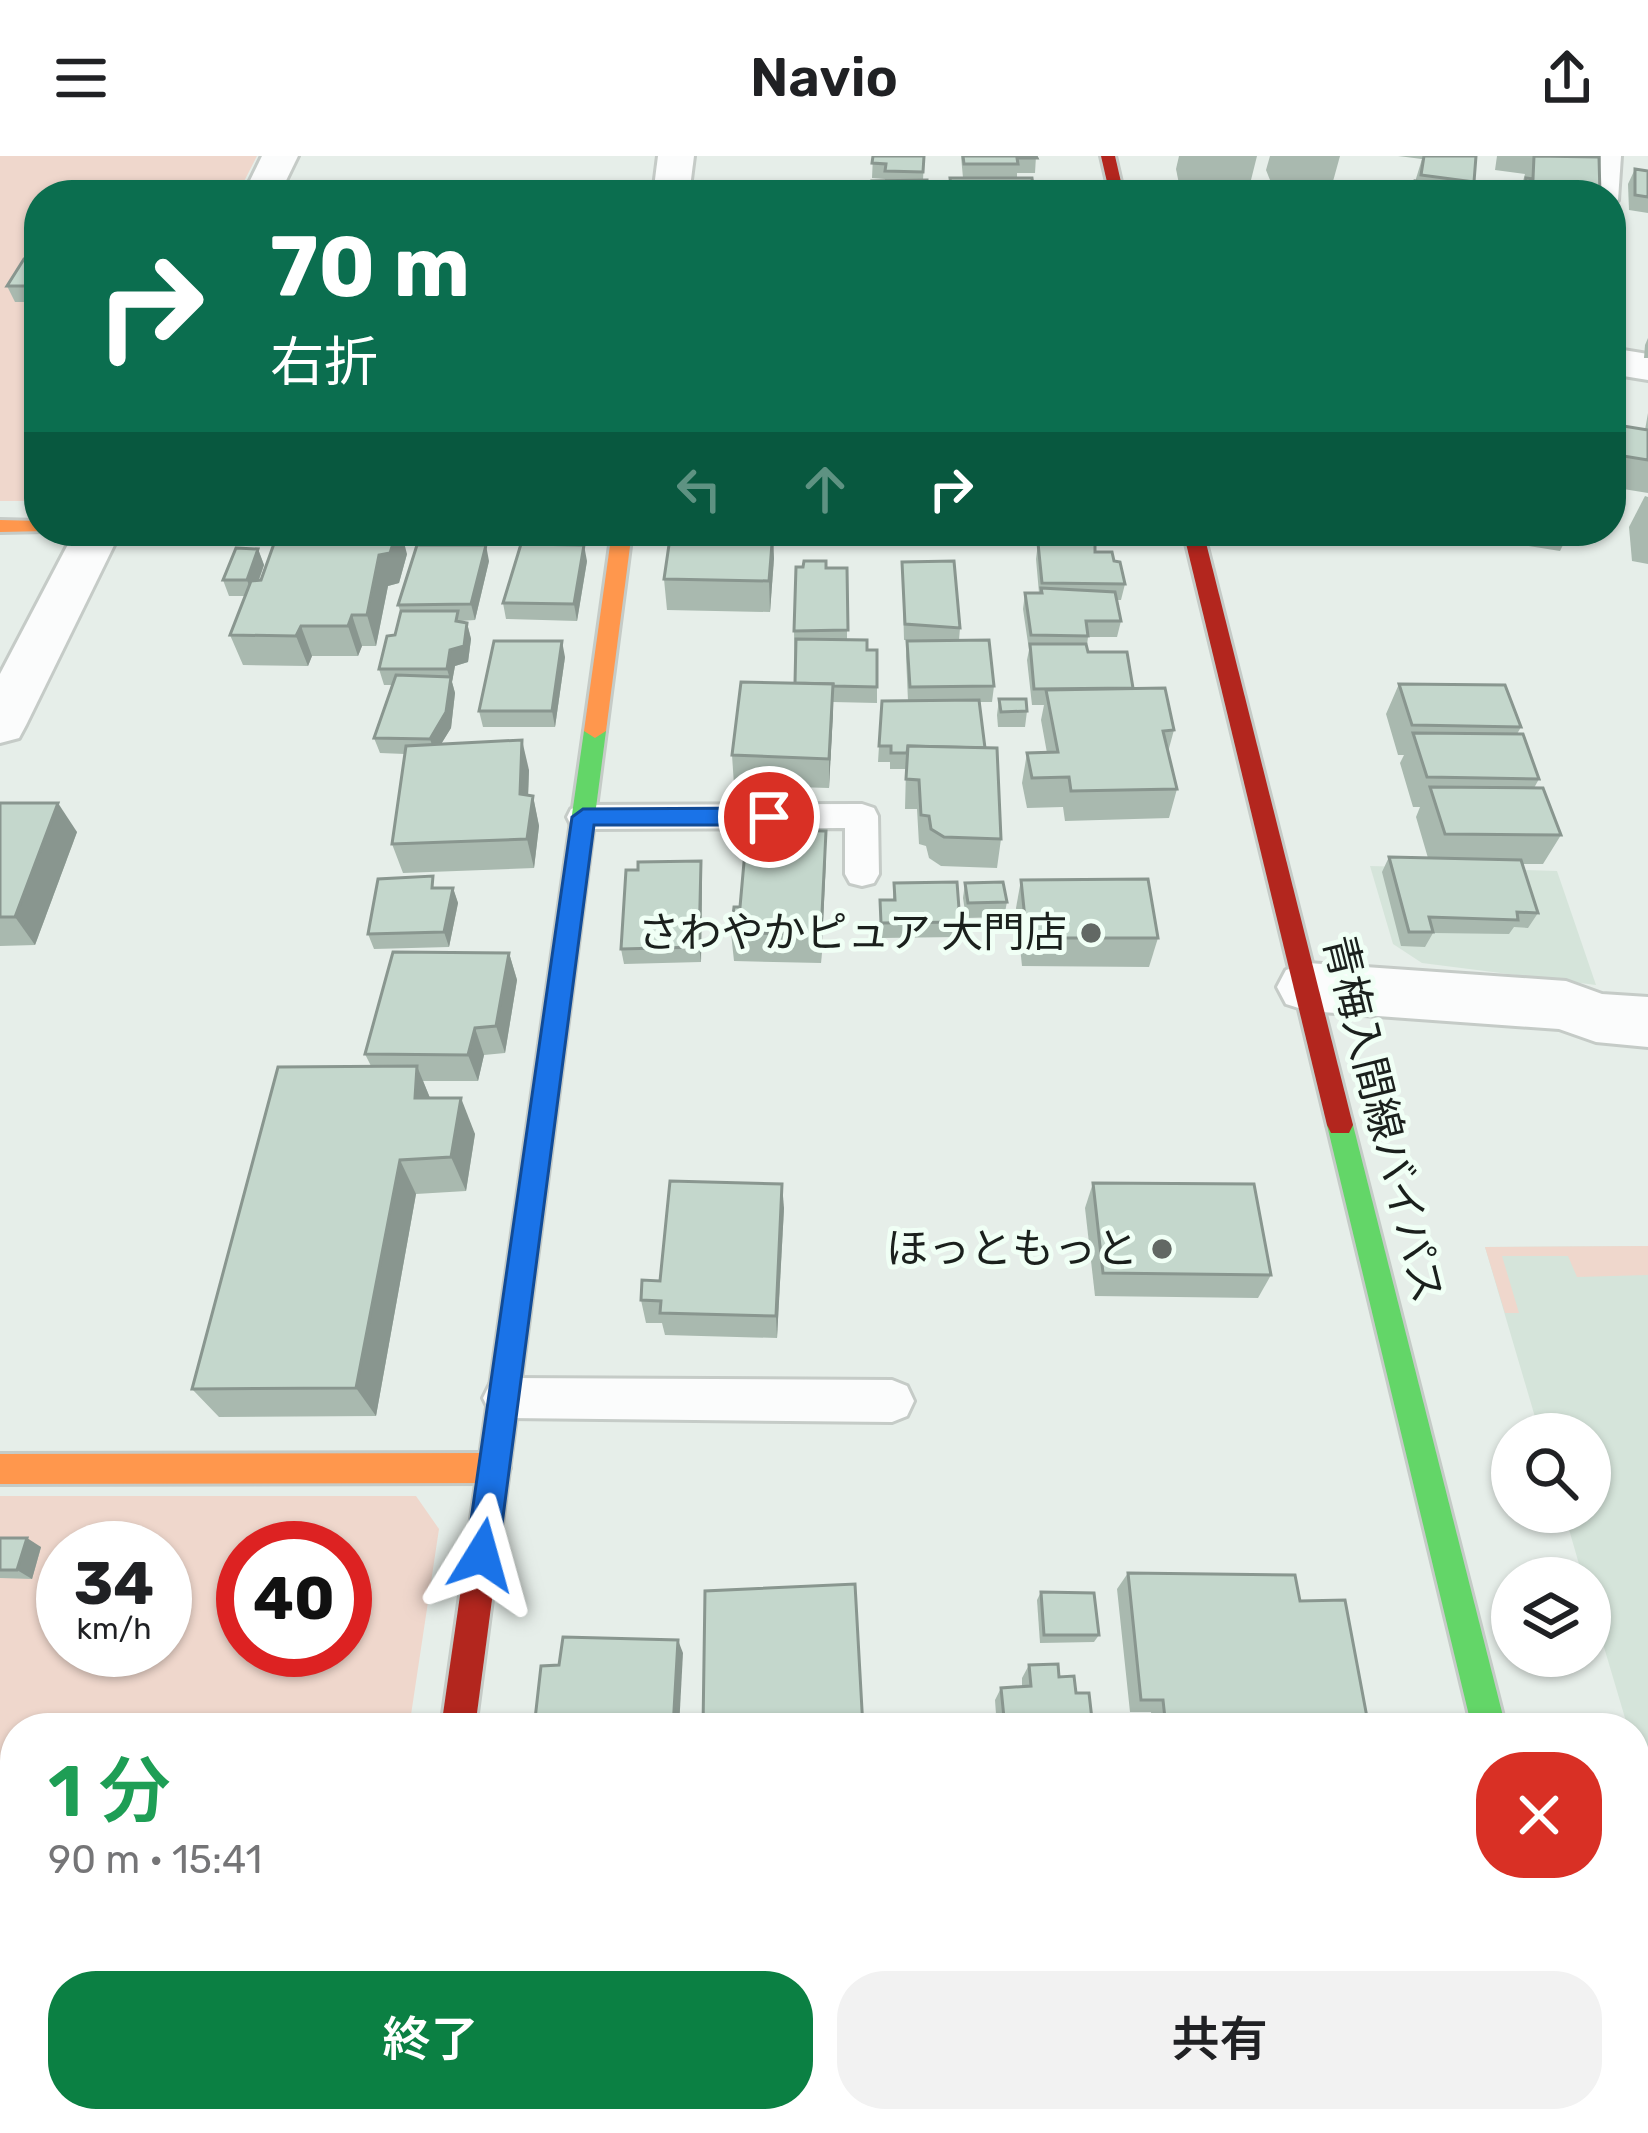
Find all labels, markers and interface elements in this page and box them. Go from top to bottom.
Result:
icon: menu [48,45,114,111]
icon: share [1534,45,1600,111]
text: Navio [750,46,898,110]
text: 70 m [270,217,470,317]
icon: right [72,228,228,384]
text: 右折 [270,331,378,395]
icon: left [666,456,732,522]
icon: ahead [792,456,858,522]
icon: right [918,456,984,522]
pin [718,766,820,868]
icon: arrive [736,784,802,850]
place label: さわやかピュア 大門店 [638,908,1067,958]
marker: さわやかピュア 大門店 [1078,920,1104,946]
street label: 青梅入間線バイパス [1313,930,1453,1308]
place label: ほっともっと [886,1224,1138,1274]
marker: ほっともっと [1149,1236,1175,1262]
map controls [1491,1413,1611,1677]
button: search [1491,1413,1611,1533]
position arrow [419,1492,545,1618]
speed limit sign: 40 [216,1521,372,1677]
text: 34 [74,1548,154,1619]
button: layers [1491,1557,1611,1677]
text: km/h [77,1611,151,1647]
text: 1 分 [48,1749,170,1834]
button: close [1476,1752,1602,1878]
text: 90 m · 15:41 [48,1837,262,1883]
button: 終了 [48,1971,813,2109]
button: 共有 [837,1971,1602,2109]

